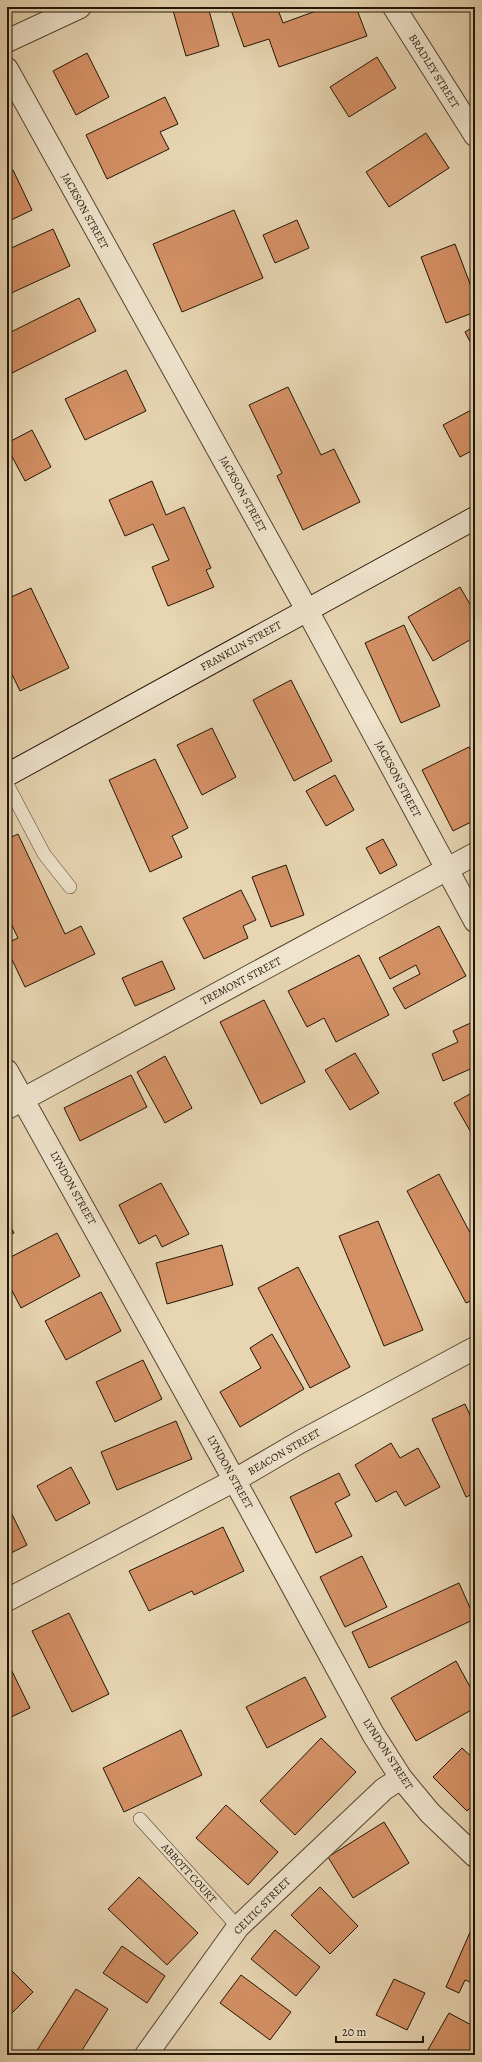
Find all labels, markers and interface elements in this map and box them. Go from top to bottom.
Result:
street label: BRADLEY STREET [405,31,463,111]
street label: JACKSON STREET [58,170,112,252]
street label: JACKSON STREET [216,453,270,535]
street label: FRANKLIN STREET [198,617,284,675]
street label: JACKSON STREET [371,738,425,820]
street label: TREMONT STREET [198,953,284,1009]
street label: LYNDON STREET [47,1149,99,1227]
street label: BEACON STREET [245,1425,323,1479]
street label: LYNDON STREET [204,1433,256,1511]
street label: LYNDON STREET [359,1716,417,1792]
street label: ABBOTT COURT [157,1839,220,1906]
street label: CELTIC STREET [230,1874,294,1938]
scale bar [336,2018,423,2044]
text: 20 m [342,2024,366,2040]

